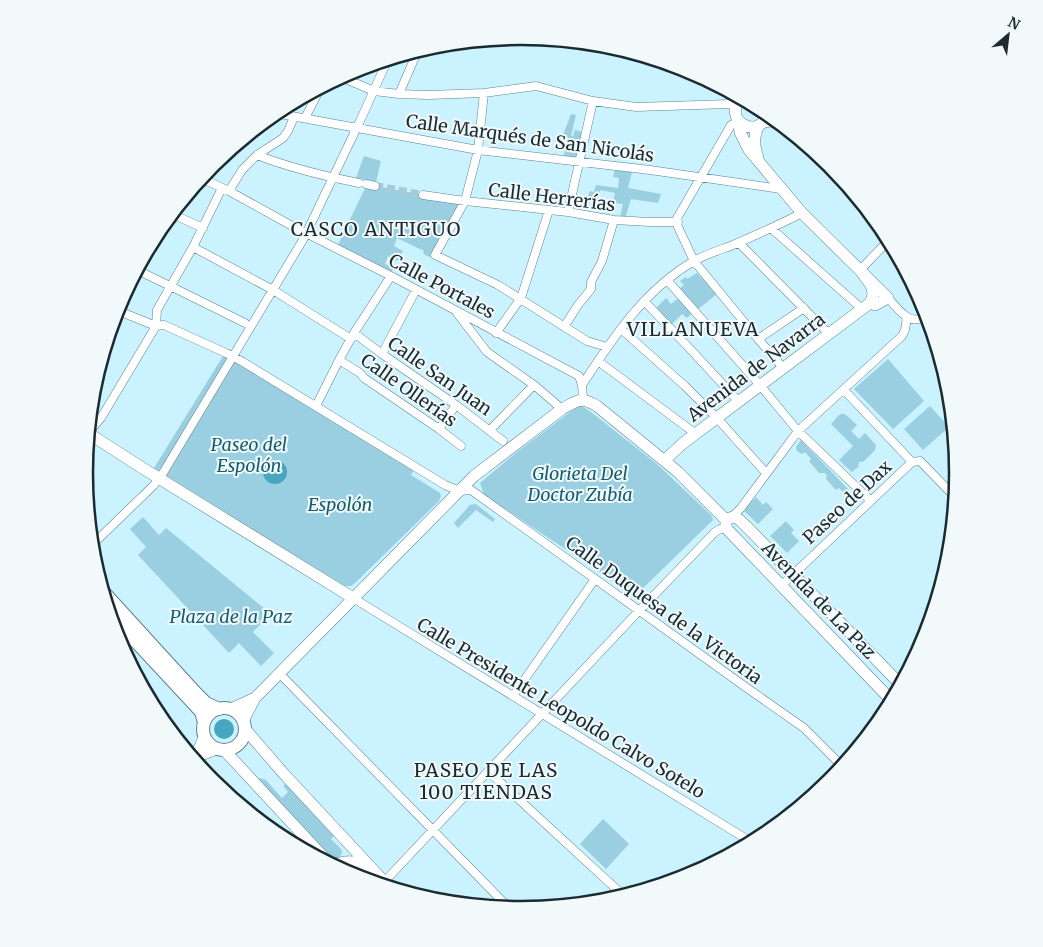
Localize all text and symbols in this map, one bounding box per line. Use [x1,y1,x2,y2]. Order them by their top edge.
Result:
north arrow [983,10,1033,60]
text: N [1005,13,1023,34]
street label: Calle Marqués de San Nicolás [404,109,656,167]
street label: Calle Herrerías [487,178,617,216]
district label: CASCO ANTIGUO [291,217,461,241]
street label: Calle Portales [385,248,499,324]
street label: Avenida de Navarra [682,307,830,427]
district label: VILLANUEVA [626,317,759,341]
street label: Calle San Juan [383,332,497,420]
street label: Calle Ollerías [356,348,462,432]
park label: Paseo del Espolón [211,433,287,477]
street label: Paseo de Dax [798,455,896,549]
park label: Glorieta Del Doctor Zubía [526,462,633,506]
park label: Espolón [308,493,372,516]
street label: Calle Duquesa de la Victoria [561,531,767,689]
street label: Avenida de La Paz [756,536,881,664]
park label: Plaza de la Paz [170,605,293,628]
street label: Calle Presidente Leopoldo Calvo Sotelo [413,613,709,803]
district label: PASEO DE LAS 100 TIENDAS [414,758,558,804]

